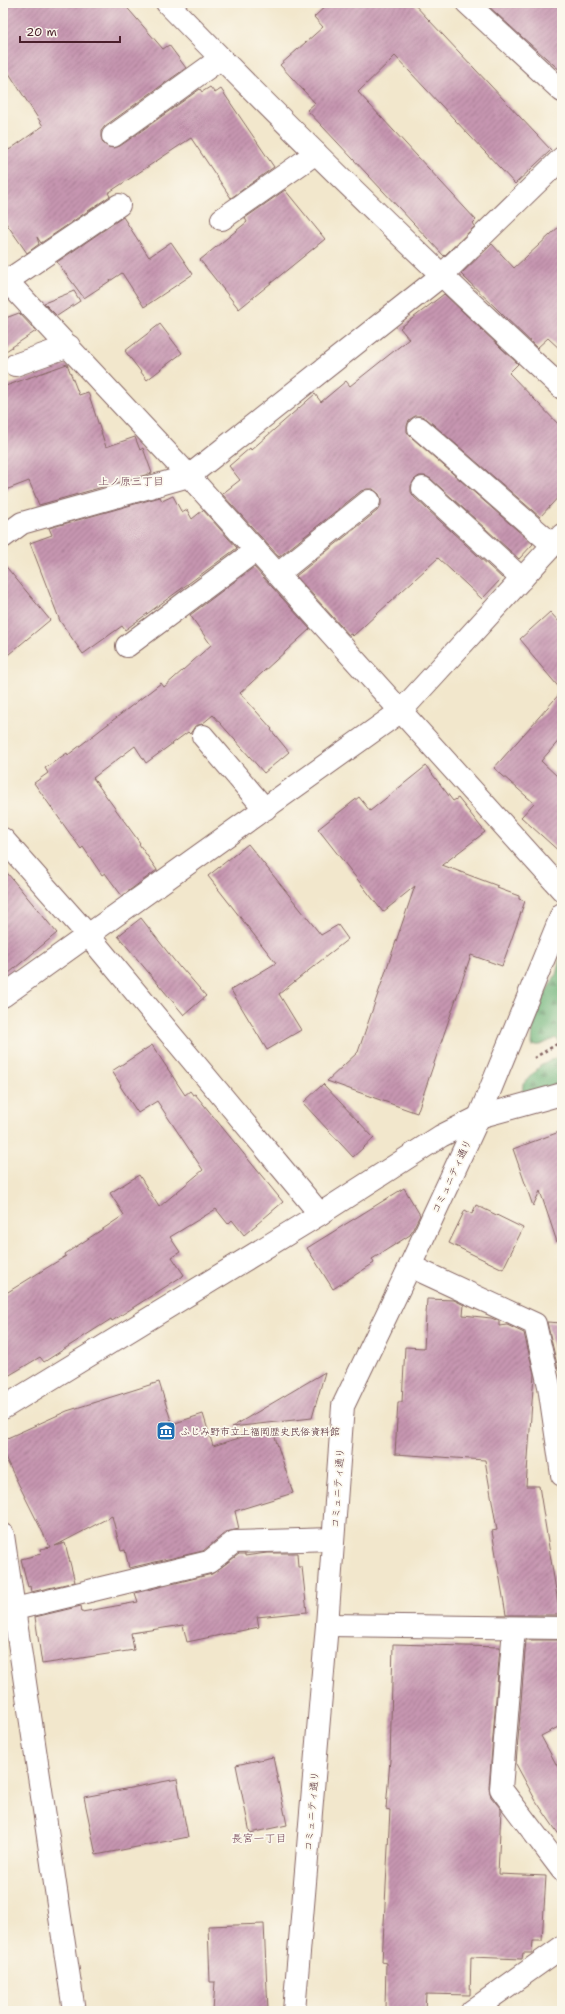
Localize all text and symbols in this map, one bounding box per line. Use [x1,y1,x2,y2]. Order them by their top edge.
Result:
scale bar [20,18,120,44]
text: 20 m [26,24,57,40]
district label: 上ノ原三丁目 [98,474,164,489]
street label: コミュニティ通り [429,1137,474,1215]
museum icon: ふじみ野市立上福岡歴史民俗資料館 [155,1420,177,1442]
place label: ふじみ野市立上福岡歴史民俗資料館 [180,1425,340,1438]
street label: コミュニティ通り [328,1448,347,1528]
street label: コミュニティ通り [302,1771,321,1851]
district label: 長宮一丁目 [232,1831,287,1846]

